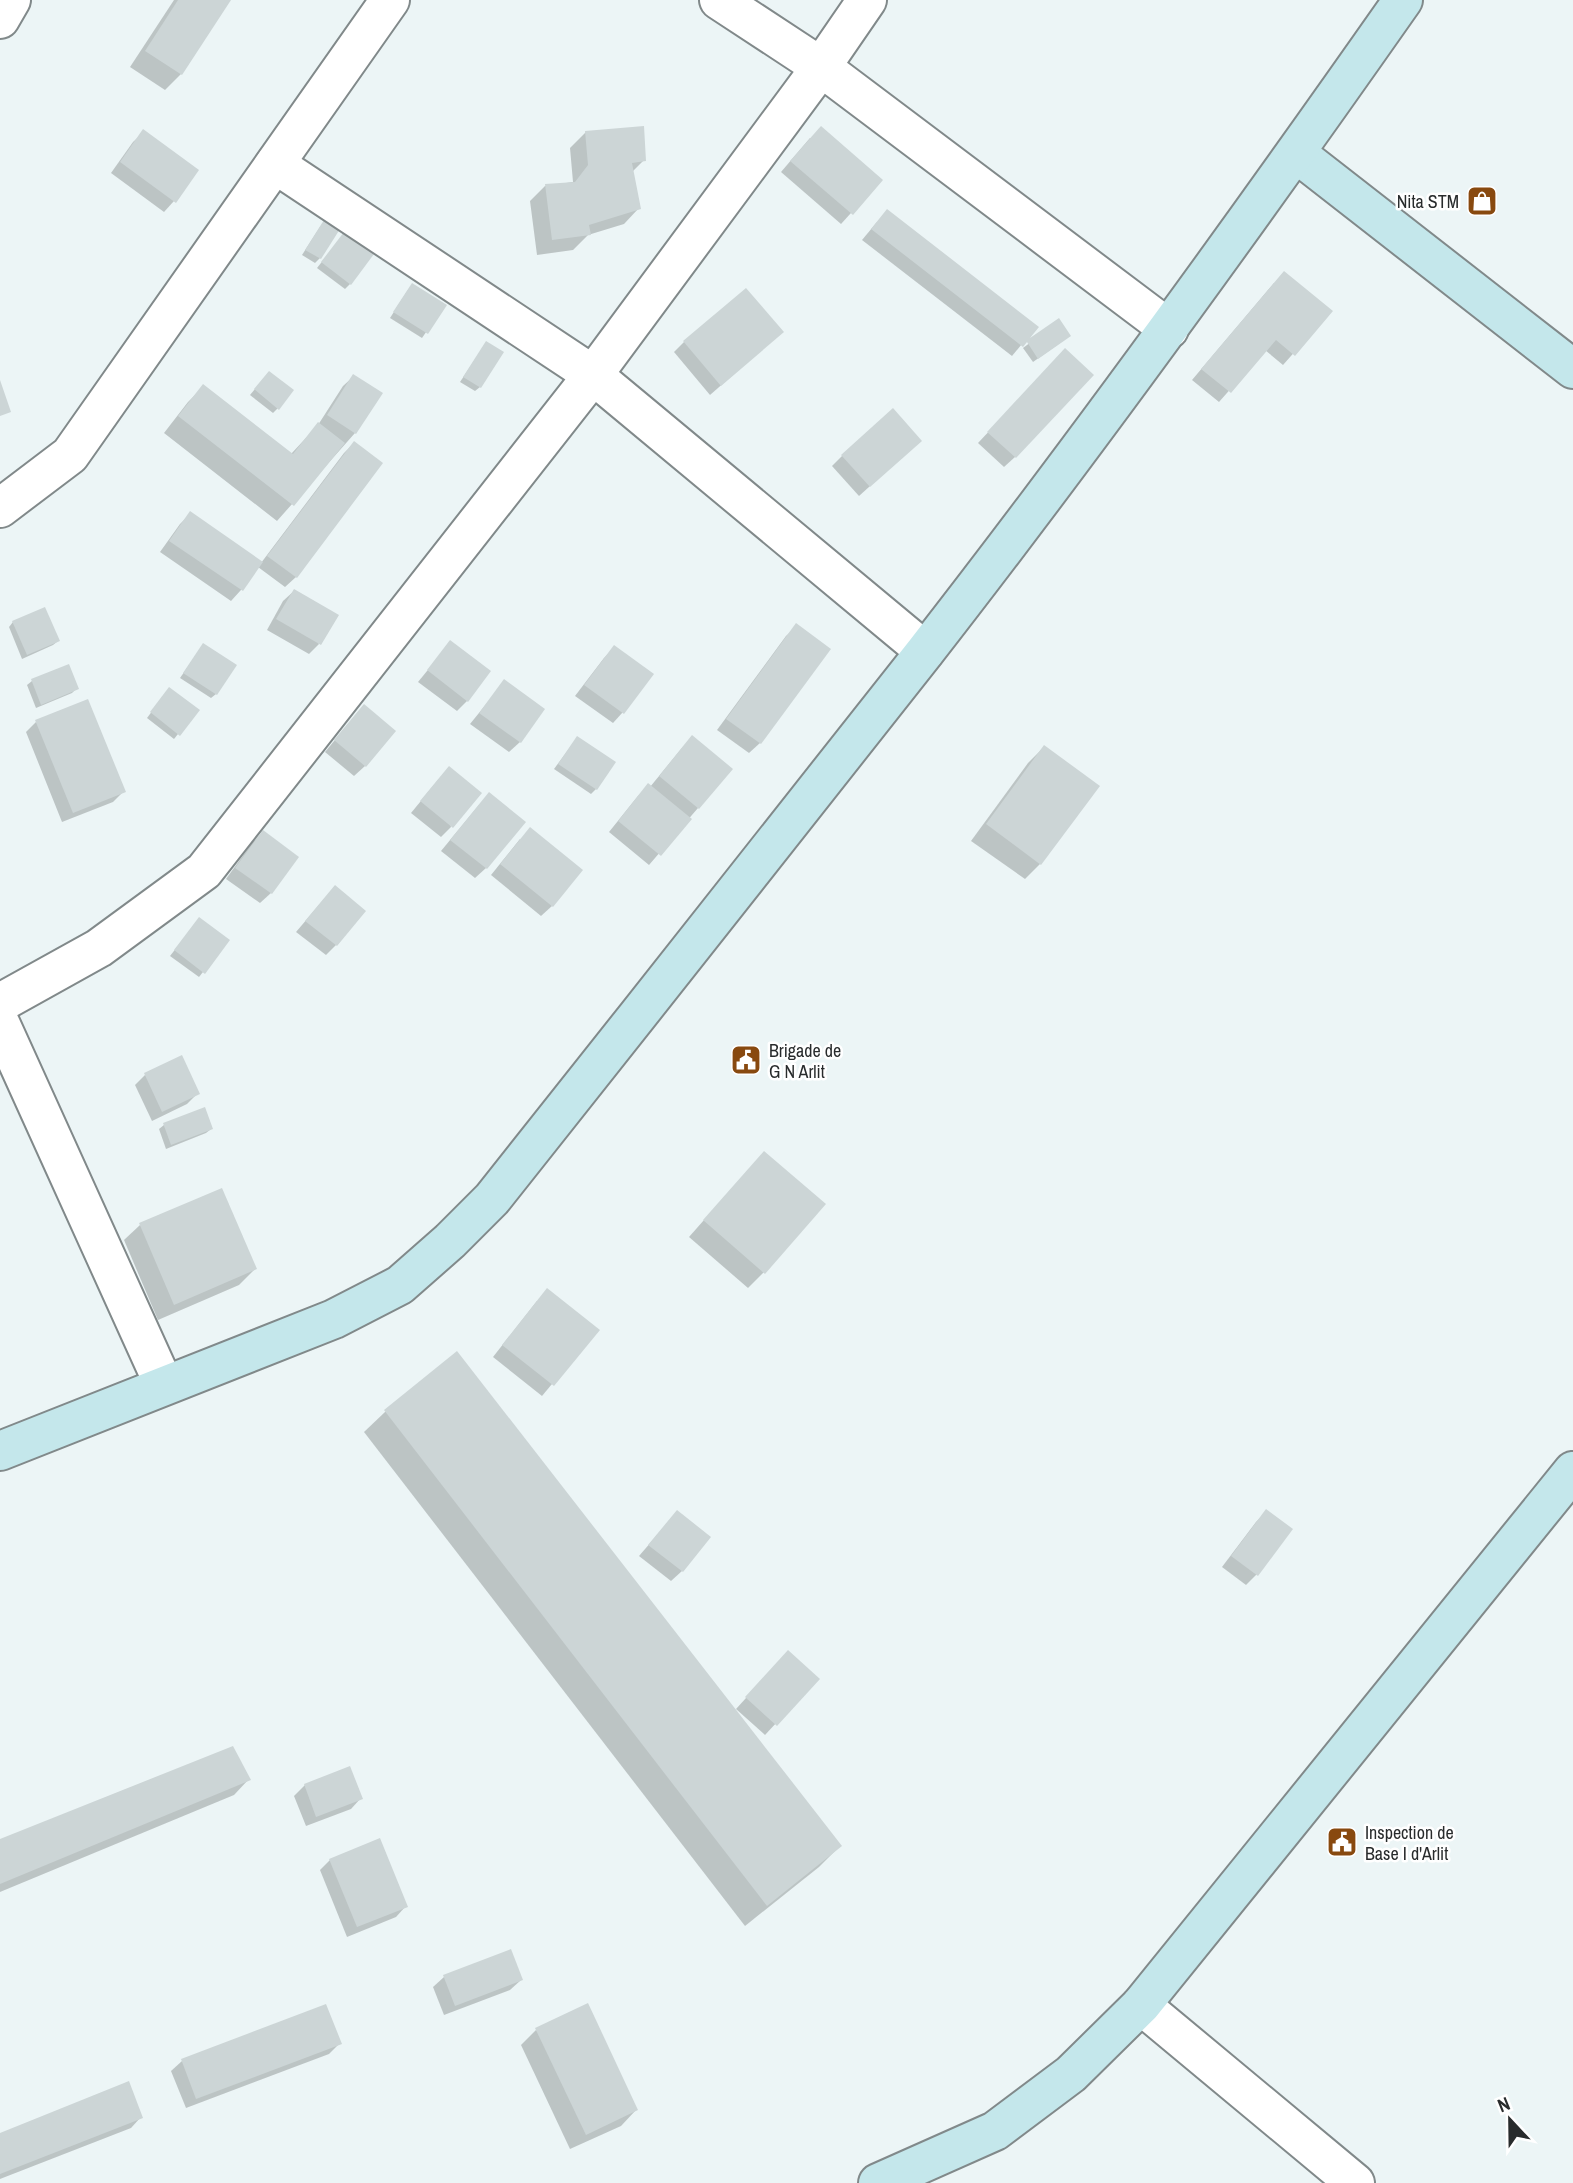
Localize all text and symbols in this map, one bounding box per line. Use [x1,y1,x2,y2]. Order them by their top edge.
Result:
shop icon: Nita STM [1465,184,1499,218]
place label: Nita STM [1397,189,1459,214]
place label: Brigade de G N Arlit [769,1038,841,1084]
public building icon: Brigade de G N Arlit [729,1043,763,1077]
place label: Inspection de Base I d'Arlit [1365,1820,1454,1866]
public building icon: Inspection de Base I d'Arlit [1325,1825,1359,1859]
north arrow [1475,2085,1545,2155]
text: N [1494,2090,1514,2118]

